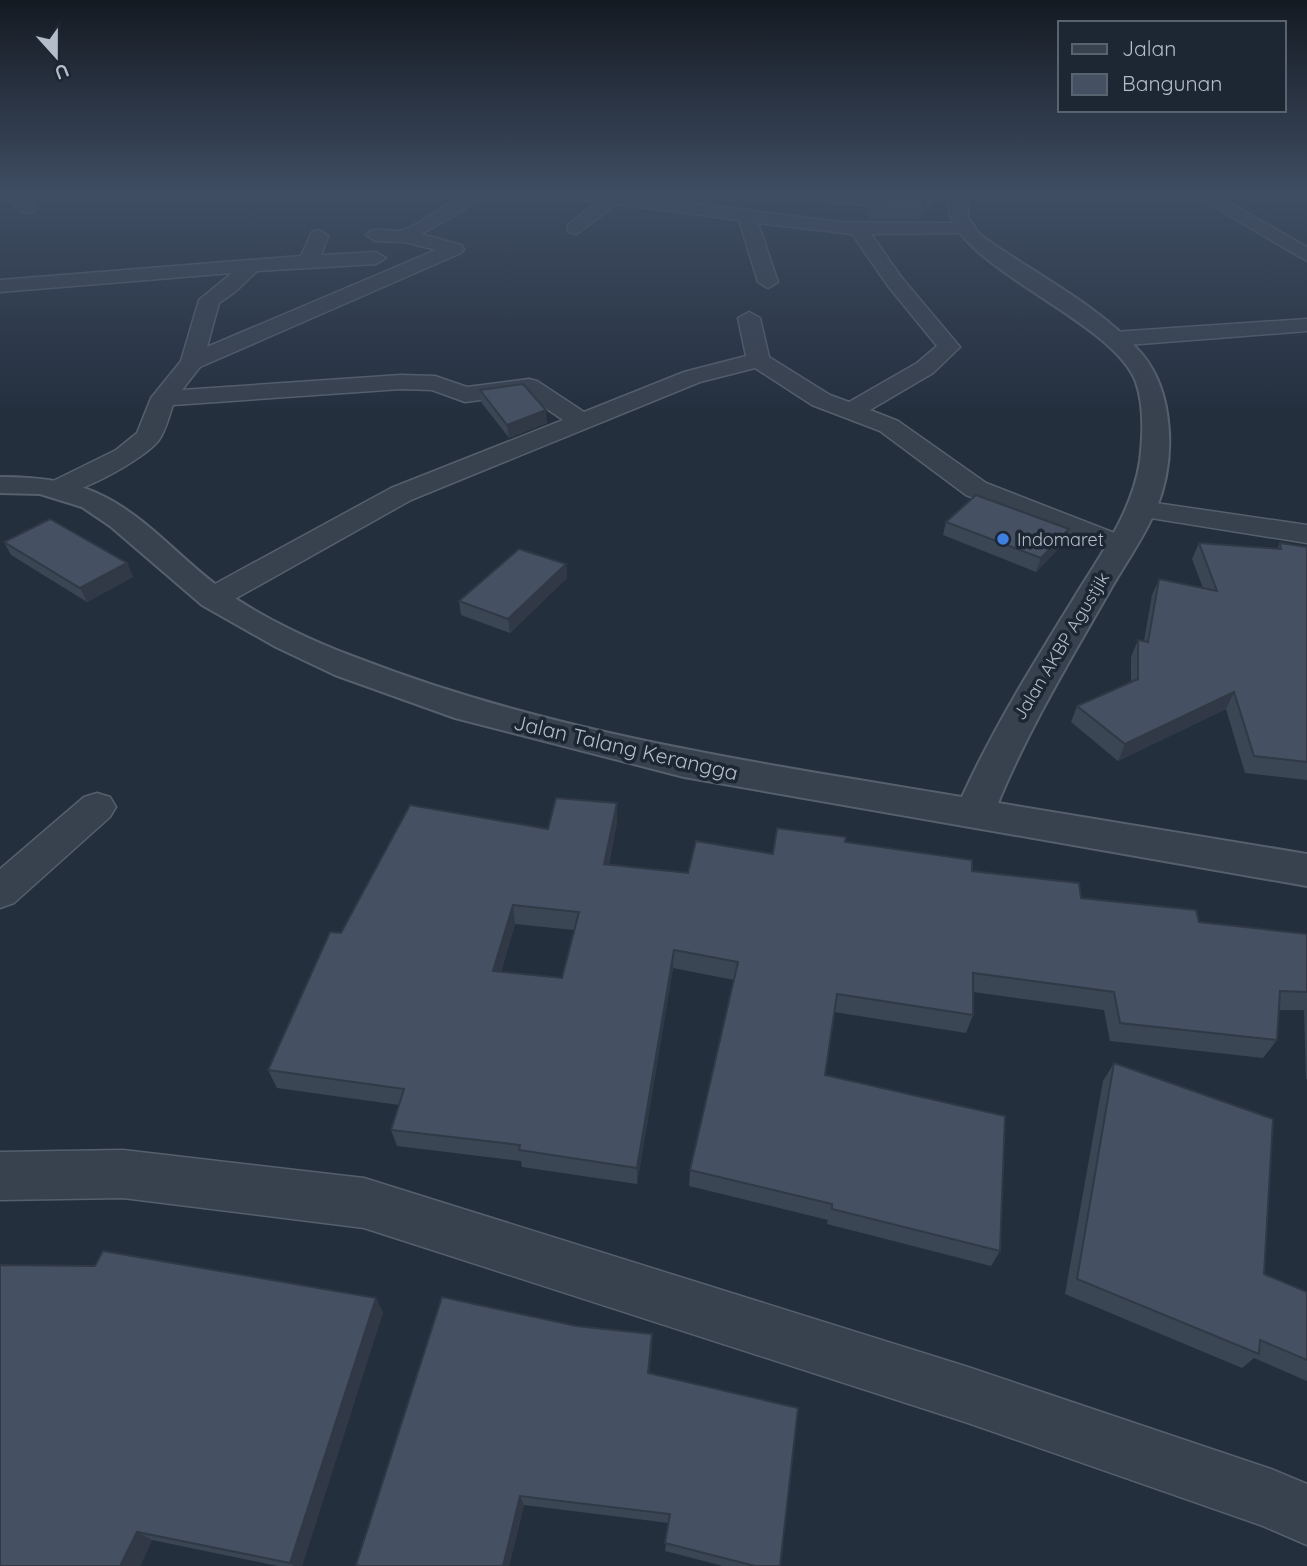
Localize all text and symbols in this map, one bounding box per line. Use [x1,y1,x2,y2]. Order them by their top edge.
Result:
north arrow [21,21,91,91]
legend [1058,21,1286,112]
text: Jalan [1122,35,1176,61]
text: U [52,58,73,85]
text: Bangunan [1122,70,1222,96]
place label: Indomaret [1017,528,1104,551]
marker: Indomaret [995,531,1011,547]
street label: Jalan AKBP Agustjik [1008,568,1114,724]
street label: Jalan Talang Kerangga [511,709,741,785]

